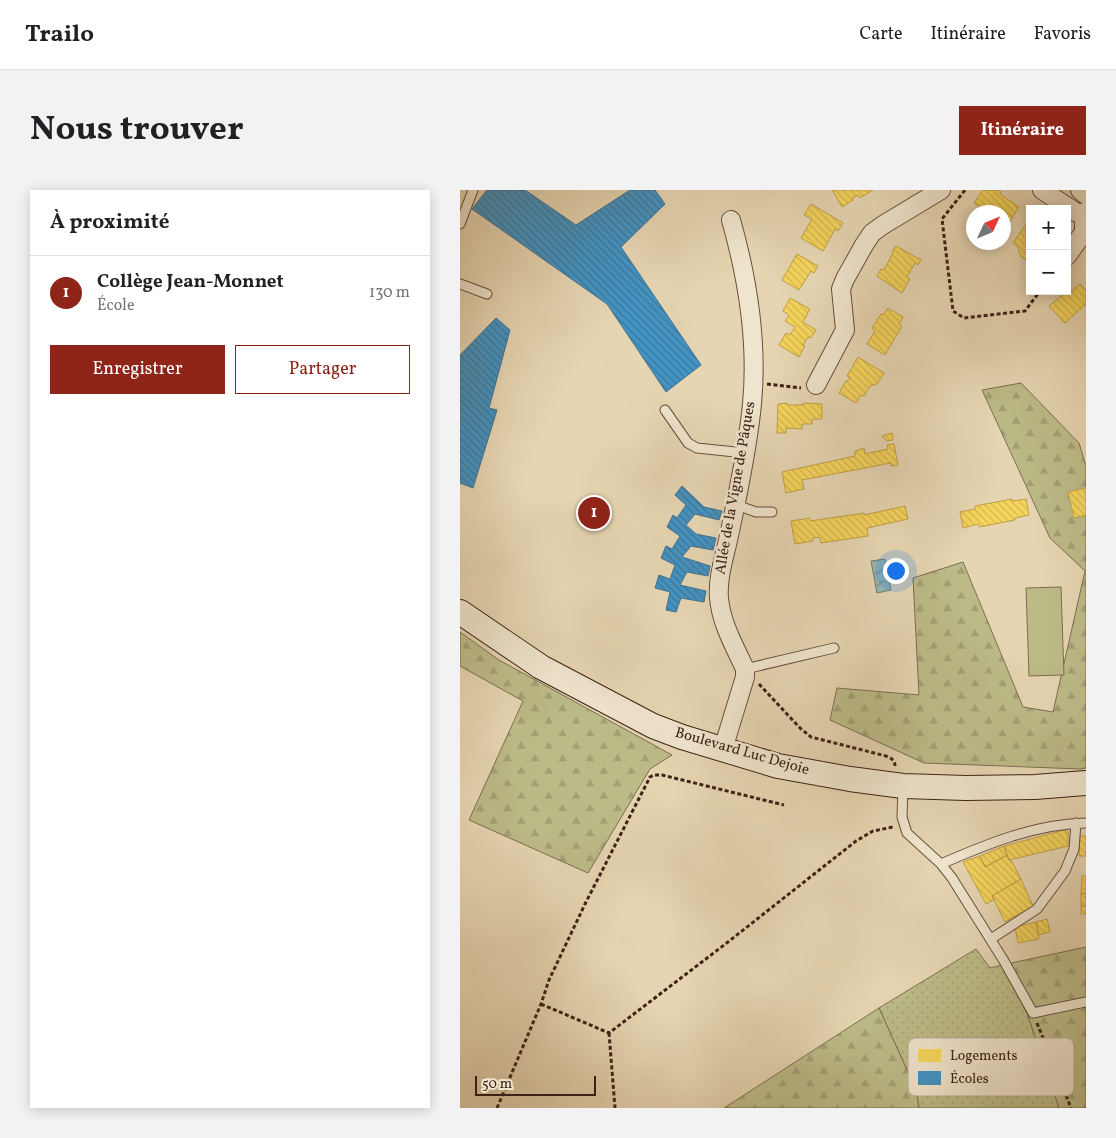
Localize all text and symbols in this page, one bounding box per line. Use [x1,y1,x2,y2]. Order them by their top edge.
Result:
text: Trailo [25,18,94,52]
text: Carte [859,22,902,47]
text: Itinéraire [930,22,1006,47]
text: Favoris [1034,22,1091,47]
text: Nous trouver [30,106,244,154]
button: Itinéraire [959,106,1086,155]
north arrow [966,205,1011,250]
map controls [1026,205,1071,295]
button: + [1026,205,1071,250]
text: À proximité [50,208,169,237]
button: − [1026,250,1071,295]
text: Collège Jean-Monnet [97,269,284,295]
text: 1 [63,282,69,304]
text: 130 m [369,282,410,304]
text: École [97,295,135,317]
button: Enregistrer [50,345,225,394]
button: Partager [235,345,410,394]
street label: Allée de la Vigne de Pâques [710,400,762,576]
pin: 1 [578,494,610,532]
your location [883,558,909,584]
street label: Boulevard Luc Dejoie [672,723,812,781]
legend [908,1038,1074,1096]
text: Logements [950,1047,1017,1066]
text: Écoles [950,1070,989,1089]
scale bar [475,1073,596,1096]
text: 50 m [482,1075,512,1094]

